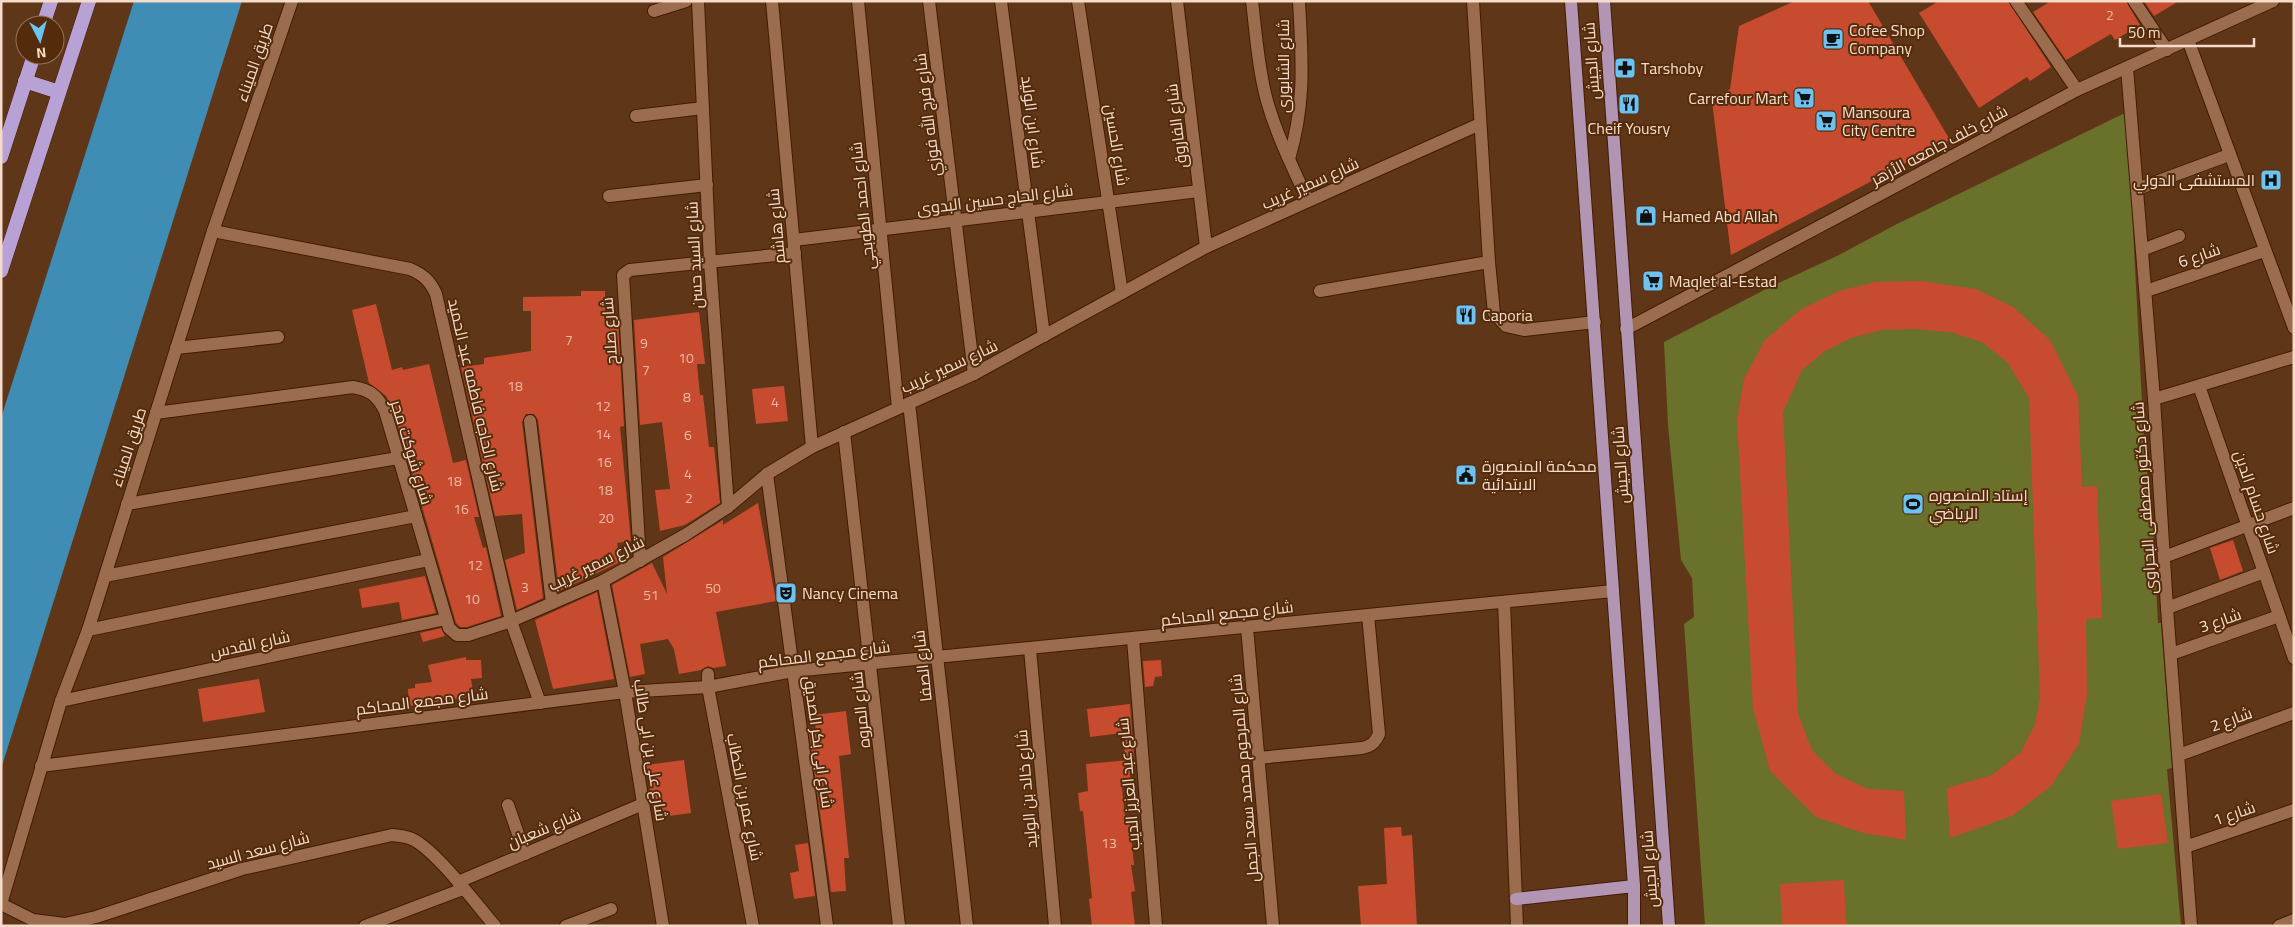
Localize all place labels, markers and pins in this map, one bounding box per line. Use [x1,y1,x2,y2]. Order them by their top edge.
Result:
place label: Cofee Shop Company [1849,15,1925,63]
cafe icon: Cofee Shop Company [1821,27,1845,51]
place label: Tarshoby [1641,53,1704,83]
pharmacy icon: Tarshoby [1613,56,1637,80]
place label: Carrefour Mart [1688,83,1788,113]
supermarket icon: Carrefour Mart [1792,86,1816,110]
restaurant icon: Cheif Yousry [1617,92,1641,116]
place label: Mansoura City Centre [1842,97,1915,145]
supermarket icon: Mansoura City Centre [1814,109,1838,133]
place label: Cheif Yousry [1588,113,1671,143]
place label: المستشفى الدولي [2133,165,2255,195]
hospital icon: المستشفى الدولي [2259,168,2283,192]
place label: Hamed Abd Allah [1662,201,1778,231]
shop icon: Hamed Abd Allah [1634,204,1658,228]
place label: Maqlet al-Estad [1669,266,1777,296]
supermarket icon: Maqlet al-Estad [1641,269,1665,293]
place label: Caporia [1482,300,1533,330]
restaurant icon: Caporia [1454,303,1478,327]
place label: محكمة المنصورة الابتدائية [1482,451,1597,499]
public building icon: محكمة المنصورة الابتدائية [1454,463,1478,487]
place label: إستاد المنصوره الرياضي [1929,480,2028,528]
sports icon: إستاد المنصوره الرياضي [1901,492,1925,516]
place label: Nancy Cinema [802,578,898,608]
theatre icon: Nancy Cinema [774,581,798,605]

